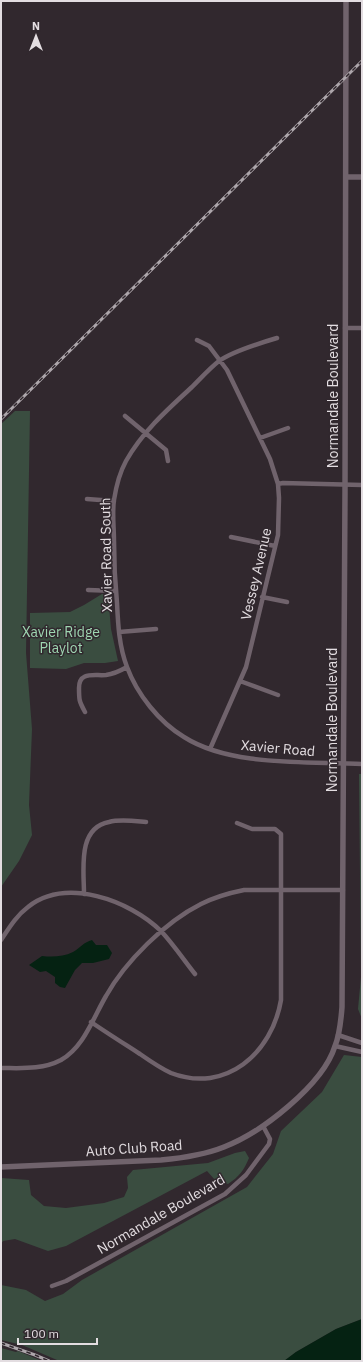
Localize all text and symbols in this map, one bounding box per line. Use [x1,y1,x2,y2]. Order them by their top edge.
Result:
north arrow [16,16,56,56]
text: N [32,19,40,33]
street label: Normandale Boulevard [324,324,342,468]
street label: Xavier Road South [96,498,116,612]
street label: Vessey Avenue [237,526,275,622]
park label: Xavier Ridge Playlot [22,623,100,657]
street label: Normandale Boulevard [323,648,341,792]
street label: Xavier Road [240,736,316,760]
street label: Auto Club Road [85,1136,183,1160]
street label: Normandale Boulevard [94,1170,228,1258]
scale bar [18,1320,97,1346]
text: 100 m [24,1326,59,1341]

